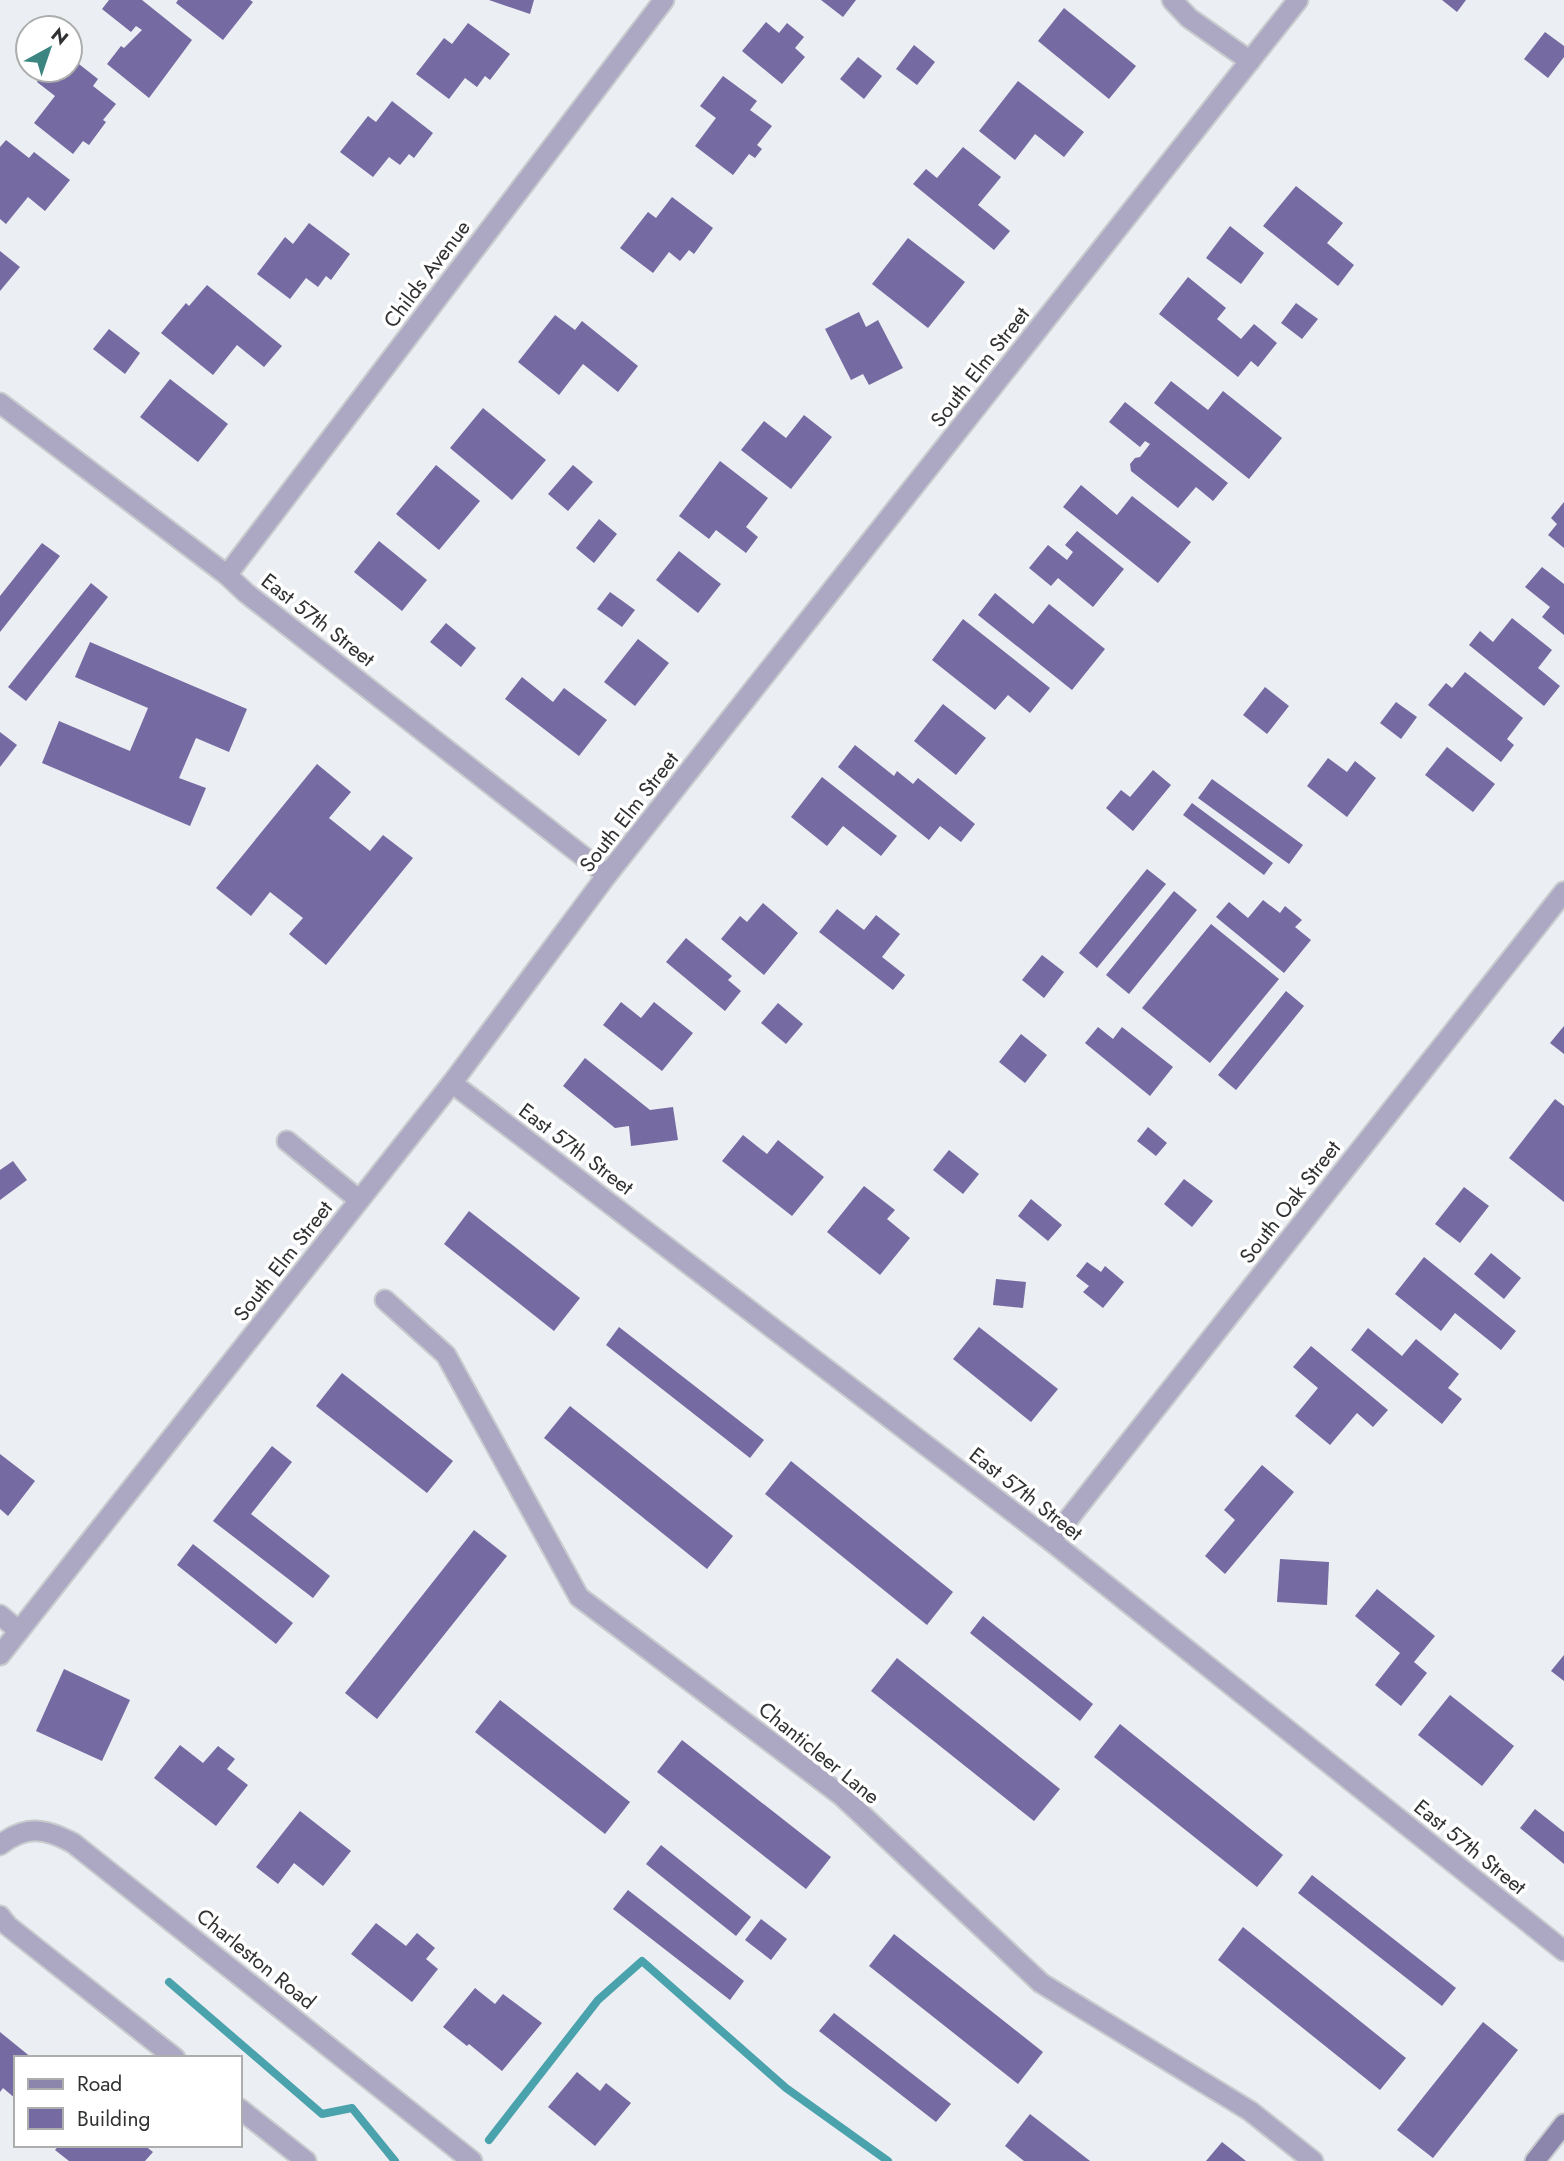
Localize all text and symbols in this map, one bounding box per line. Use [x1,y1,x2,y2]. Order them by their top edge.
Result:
north arrow [14,14,84,84]
text: N [45,21,74,52]
street label: Childs Avenue [377,214,478,334]
street label: South Elm Street [923,300,1037,434]
street label: East 57th Street [255,566,381,674]
street label: South Elm Street [572,745,686,879]
street label: East 57th Street [512,1096,640,1202]
street label: South Oak Street [1232,1134,1348,1270]
street label: South Elm Street [226,1194,340,1328]
street label: East 57th Street [963,1440,1089,1548]
street label: Chanticleer Lane [752,1695,886,1811]
street label: East 57th Street [1407,1792,1533,1902]
street label: Charleston Road [190,1901,322,2017]
legend [14,2056,242,2147]
text: Road [77,2069,122,2099]
text: Building [77,2104,150,2134]

